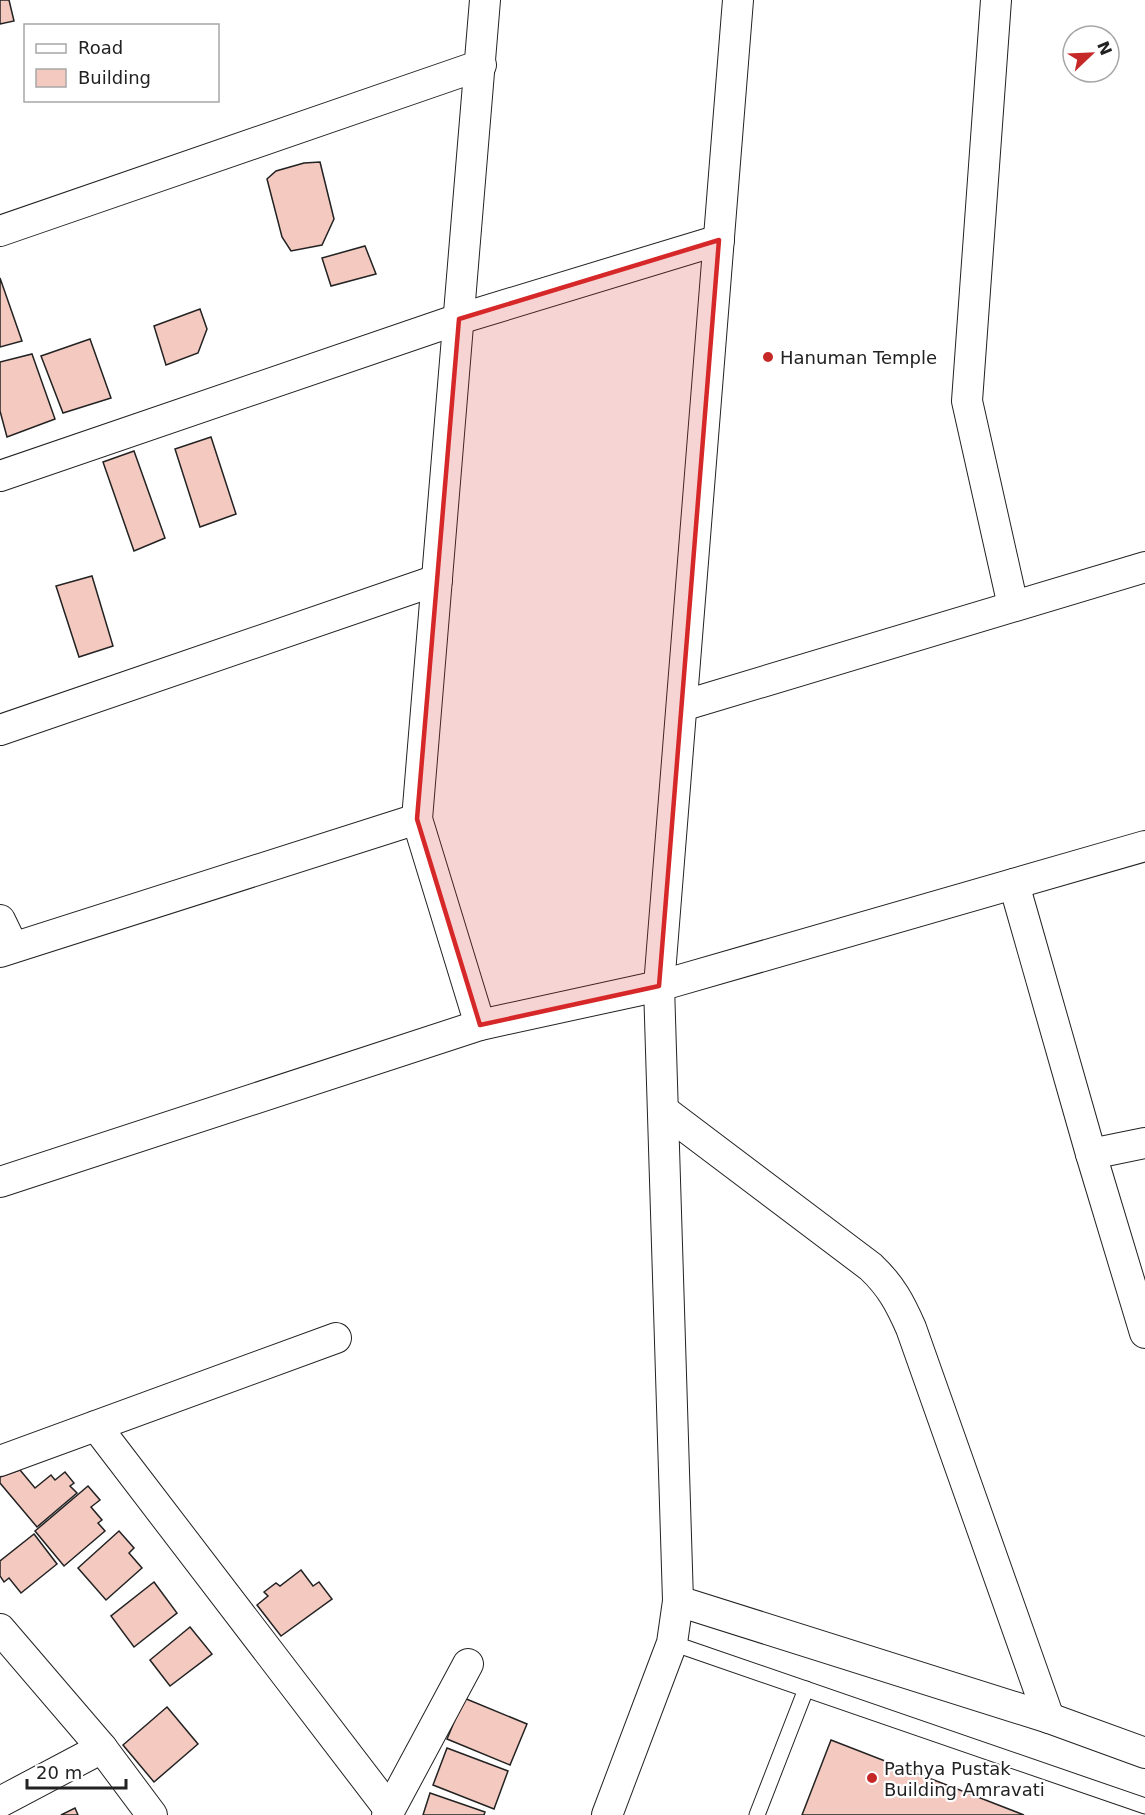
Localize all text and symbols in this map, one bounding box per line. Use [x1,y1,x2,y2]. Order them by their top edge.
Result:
legend [24,24,219,102]
north arrow [1061,24,1121,84]
text: Road [78,37,123,58]
text: N [1093,38,1116,58]
text: Building [78,67,151,88]
place label: Hanuman Temple [780,347,937,368]
marker: Hanuman Temple [761,350,775,364]
scale bar [27,1752,126,1790]
place label: Pathya Pustak Building Amravati [884,1758,1045,1800]
text: 20 m [36,1762,82,1783]
marker: Pathya Pustak Building Amravati [865,1771,879,1785]

